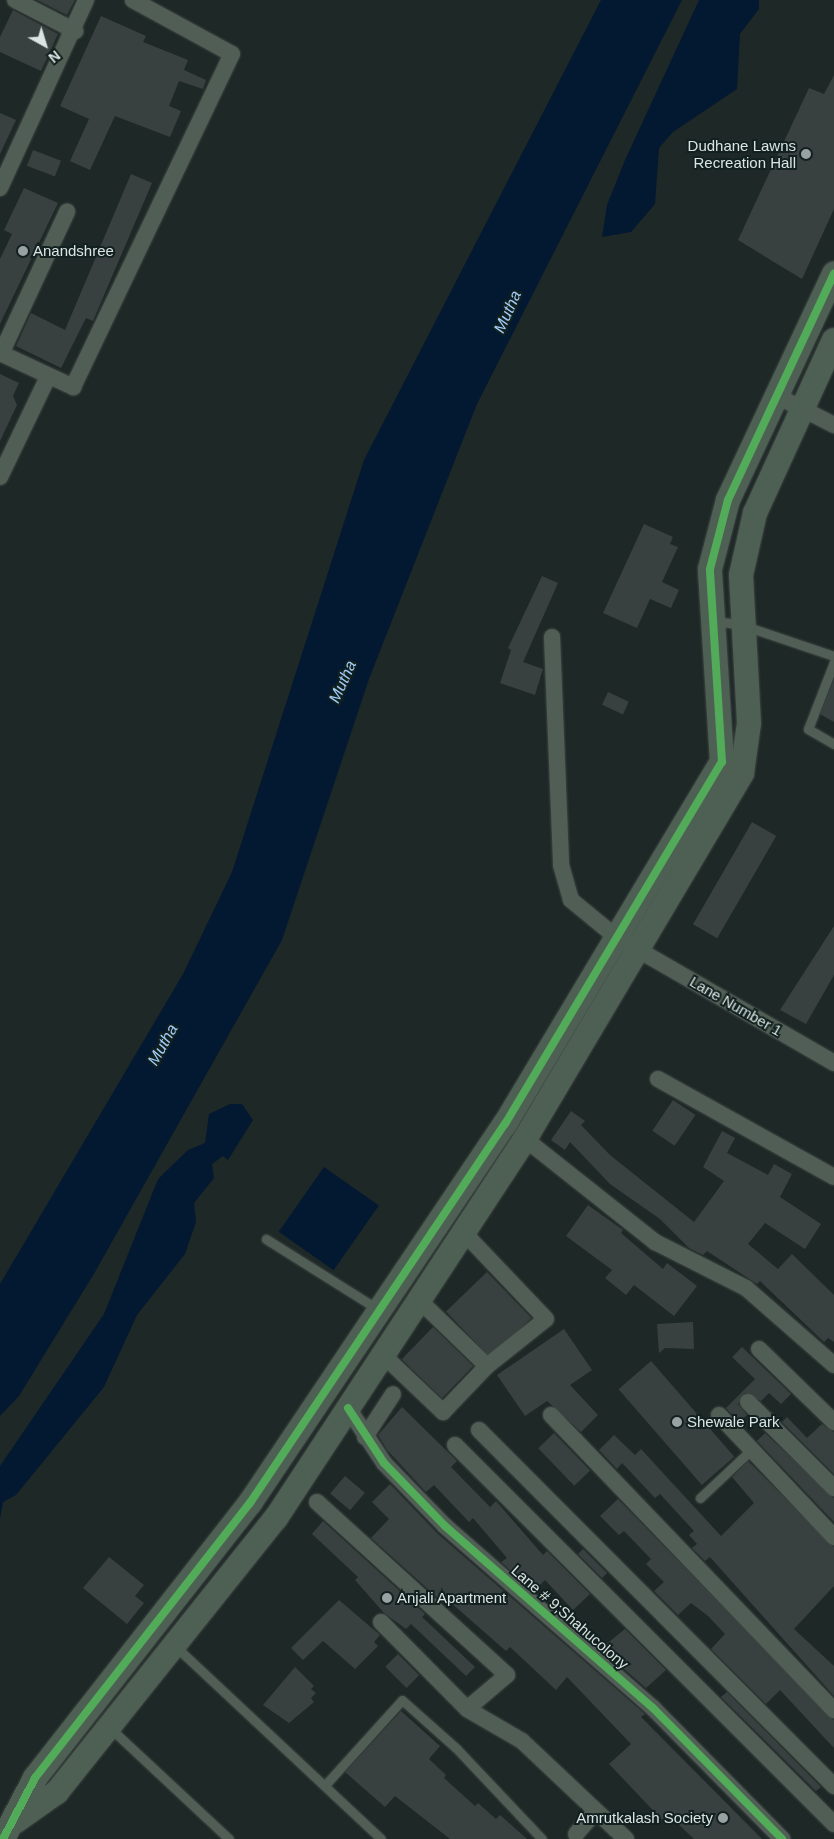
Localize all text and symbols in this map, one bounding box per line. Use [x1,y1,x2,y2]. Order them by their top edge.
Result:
north arrow [20,20,70,70]
text: N [45,47,63,66]
place label: Dudhane Lawns Recreation Hall [688,136,796,171]
marker: Dudhane Lawns Recreation Hall [800,148,812,160]
place label: Anandshree [33,242,114,260]
marker: Anandshree [17,245,29,257]
water label: Mutha [490,288,526,336]
water label: Mutha [325,658,361,706]
street label: Lane Number 1 [687,972,785,1040]
water label: Mutha [144,1021,182,1069]
place label: Shewale Park [687,1413,780,1431]
marker: Shewale Park [671,1416,683,1428]
street label: Lane # 9;Shahucolony [508,1561,632,1673]
place label: Anjali Apartment [397,1589,507,1607]
marker: Anjali Apartment [381,1592,393,1604]
place label: Amrutkalash Society [576,1809,713,1827]
marker: Amrutkalash Society [717,1812,729,1824]

